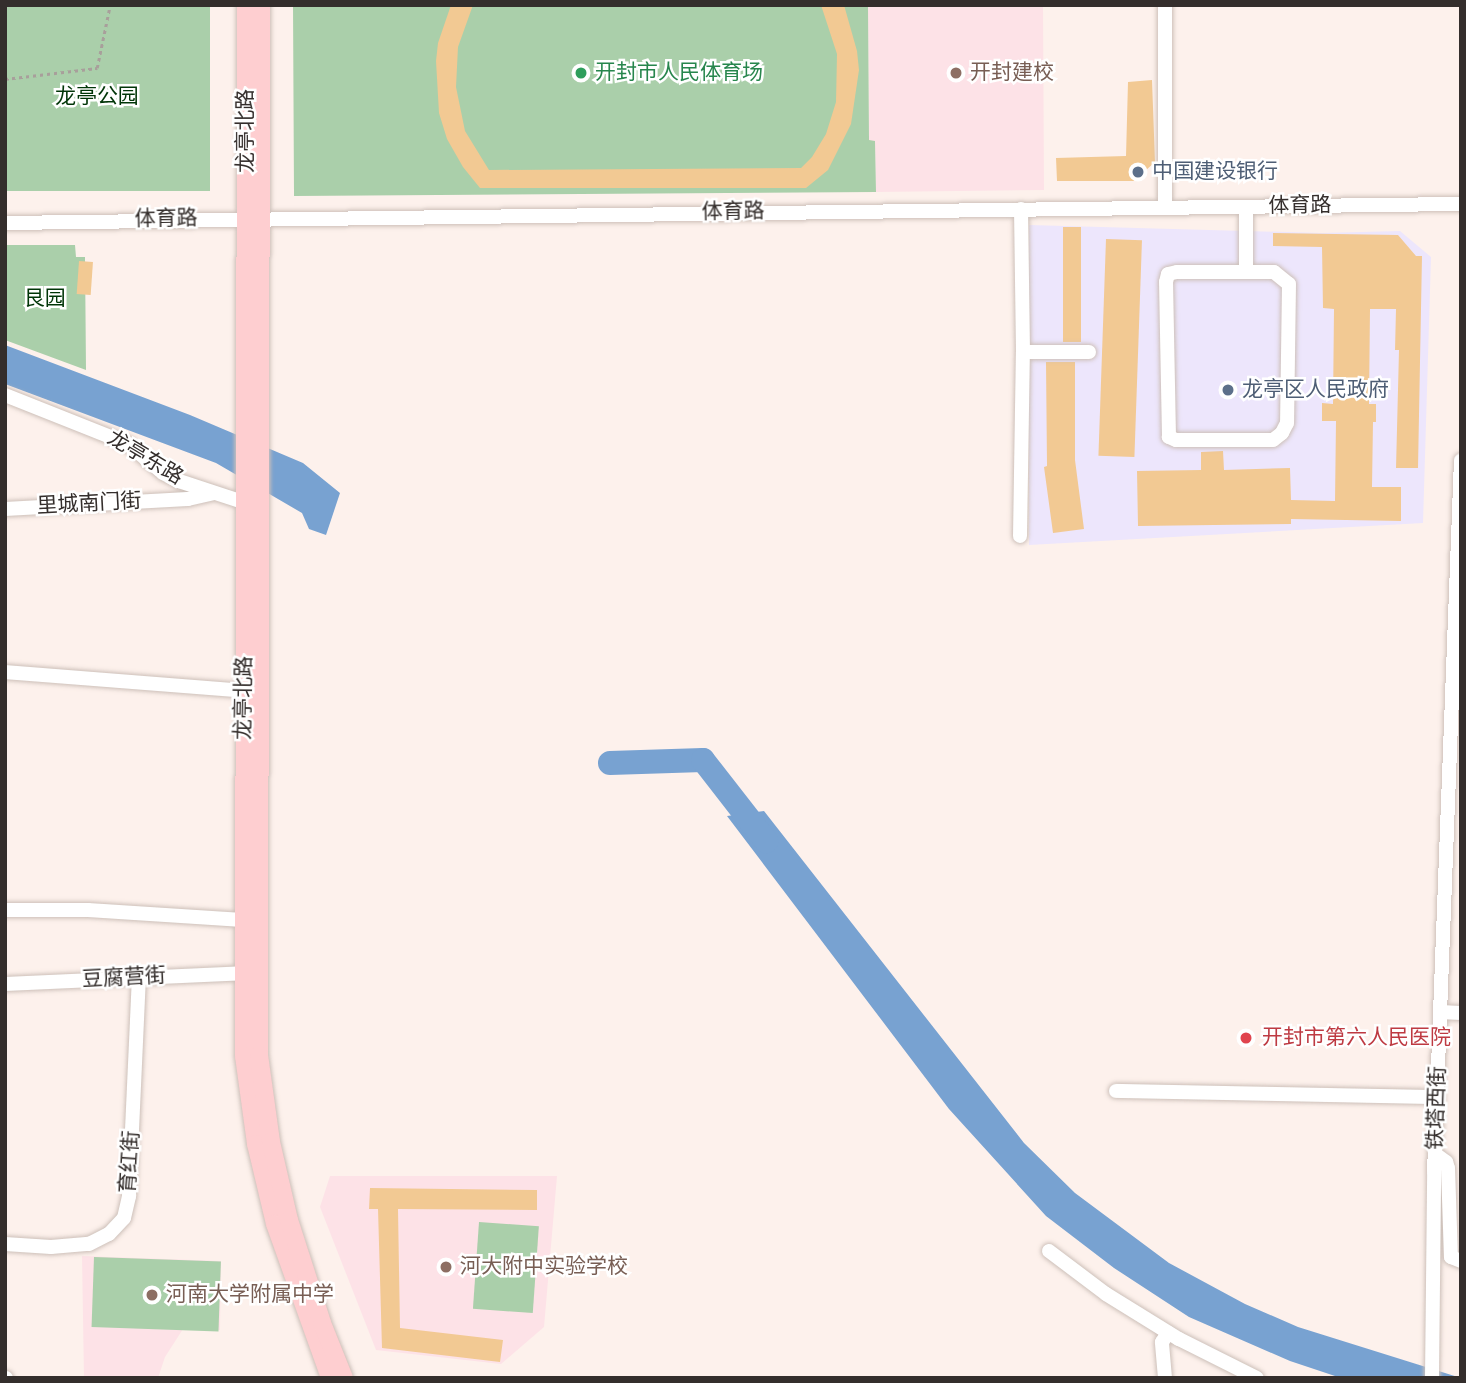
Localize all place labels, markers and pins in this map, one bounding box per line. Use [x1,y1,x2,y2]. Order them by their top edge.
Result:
place label: 开封市人民体育场 [595,60,763,86]
place label: 开封建校 [970,60,1054,86]
marker: 开封市人民体育场 [573,65,589,81]
marker: 开封建校 [948,65,964,81]
place label: 中国建设银行 [1152,159,1278,185]
marker: 中国建设银行 [1130,164,1146,180]
place label: 龙亭区人民政府 [1242,377,1389,403]
marker: 龙亭区人民政府 [1220,382,1236,398]
place label: 开封市第六人民医院 [1262,1025,1451,1051]
marker: 开封市第六人民医院 [1236,1028,1256,1048]
place label: 河大附中实验学校 [460,1254,628,1280]
marker: 河大附中实验学校 [438,1259,454,1275]
place label: 河南大学附属中学 [166,1282,334,1308]
marker: 河南大学附属中学 [144,1287,160,1303]

